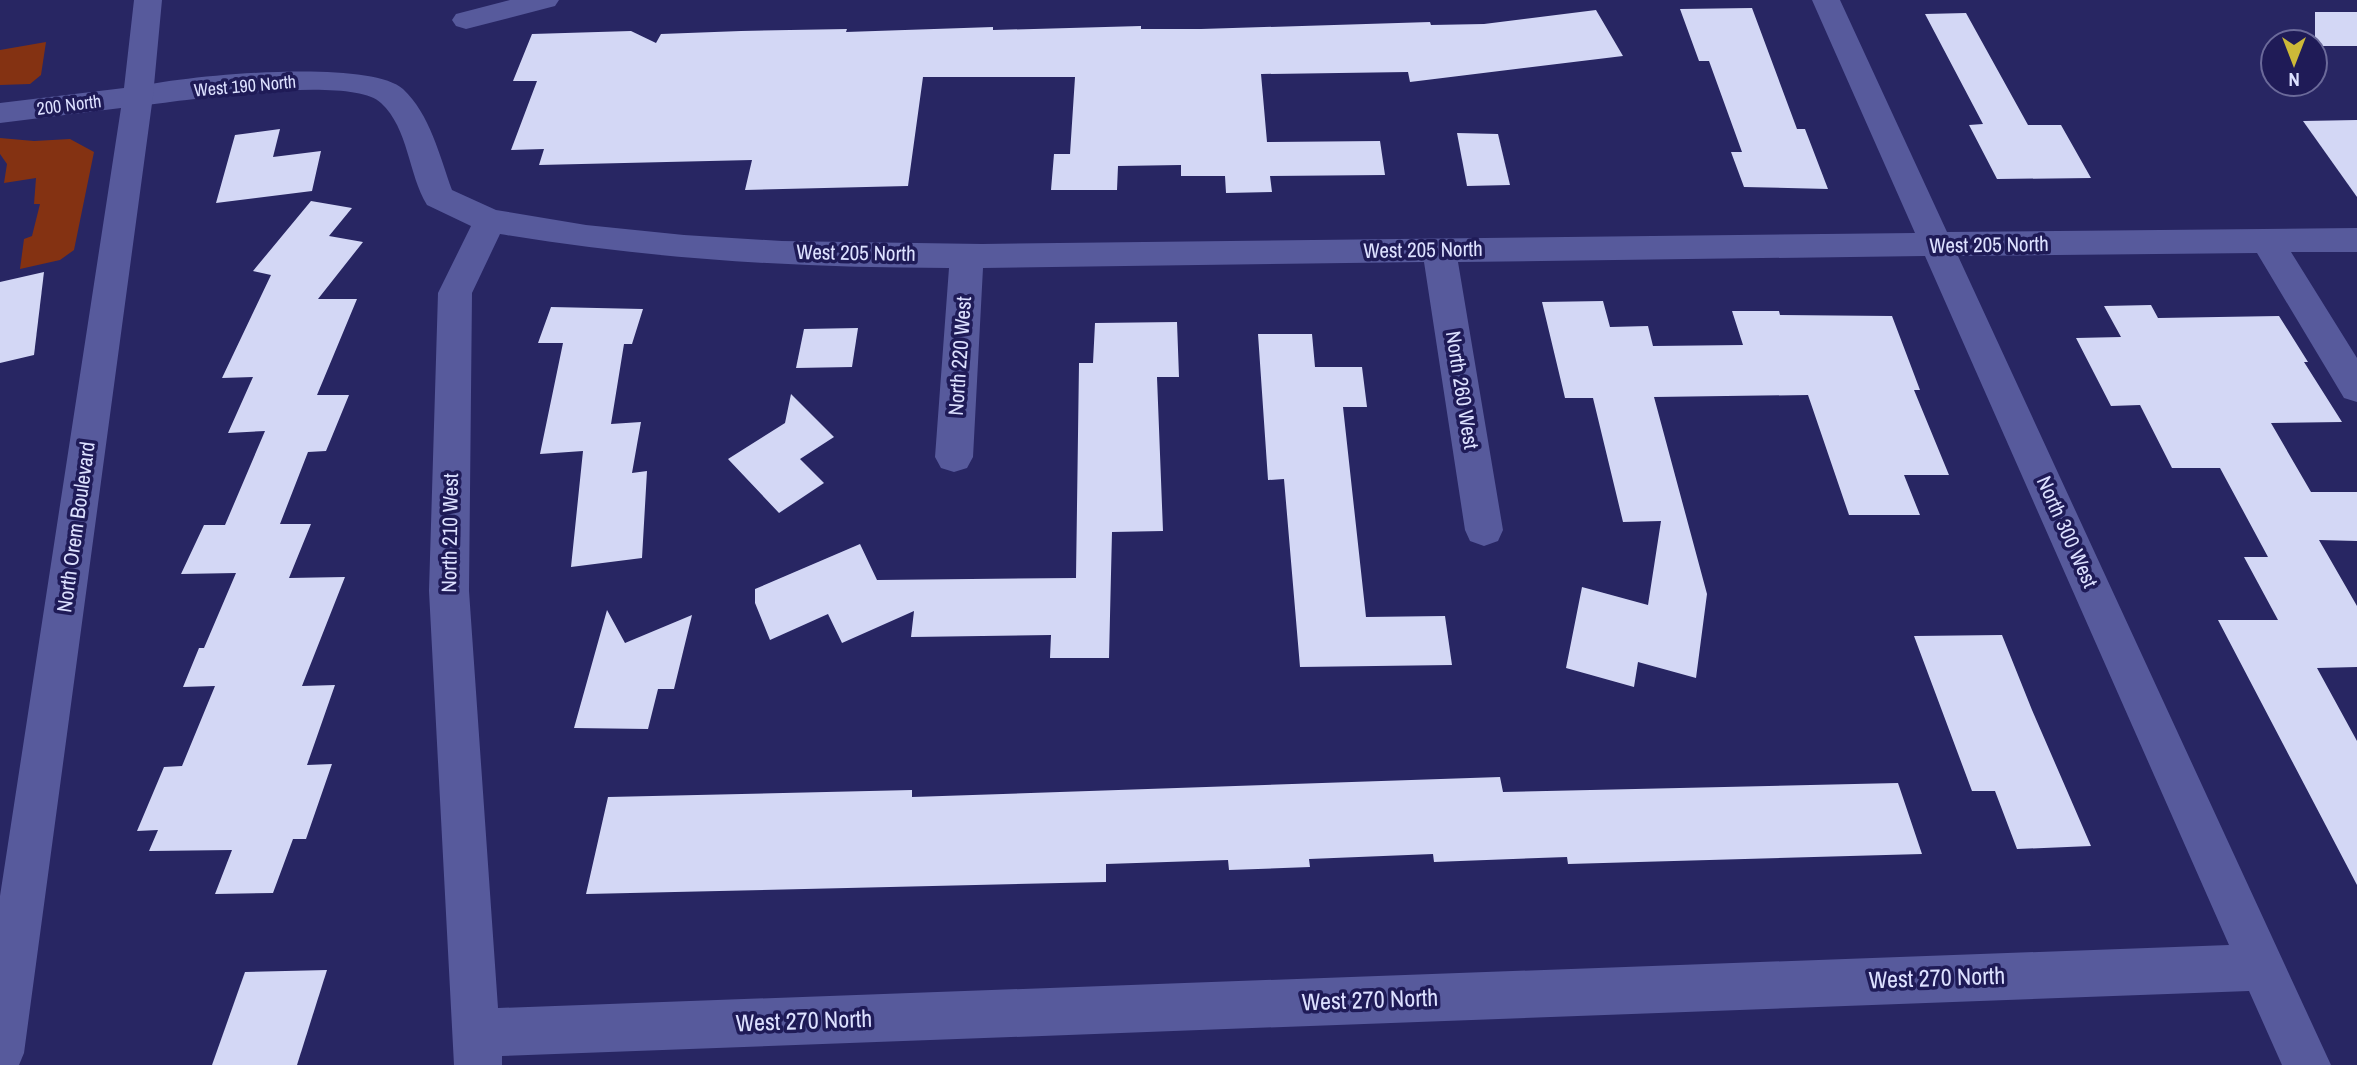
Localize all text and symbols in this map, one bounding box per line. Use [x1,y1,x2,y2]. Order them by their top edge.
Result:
north arrow [2259,28,2329,98]
text: N [2288,67,2300,93]
street label: West 190 North [193,69,297,102]
street label: 200 North [35,88,103,121]
street label: West 205 North [1929,229,2049,260]
street label: West 205 North [1363,234,1483,265]
street label: West 205 North [796,237,916,268]
street label: North 220 West [941,295,978,417]
street label: North 260 West [1439,329,1486,451]
street label: North Orem Boulevard [49,440,102,614]
street label: North 300 West [2030,471,2105,592]
street label: North 210 West [434,473,465,593]
street label: West 270 North [1868,959,2006,995]
street label: West 270 North [1301,981,1439,1017]
street label: West 270 North [735,1002,873,1038]

